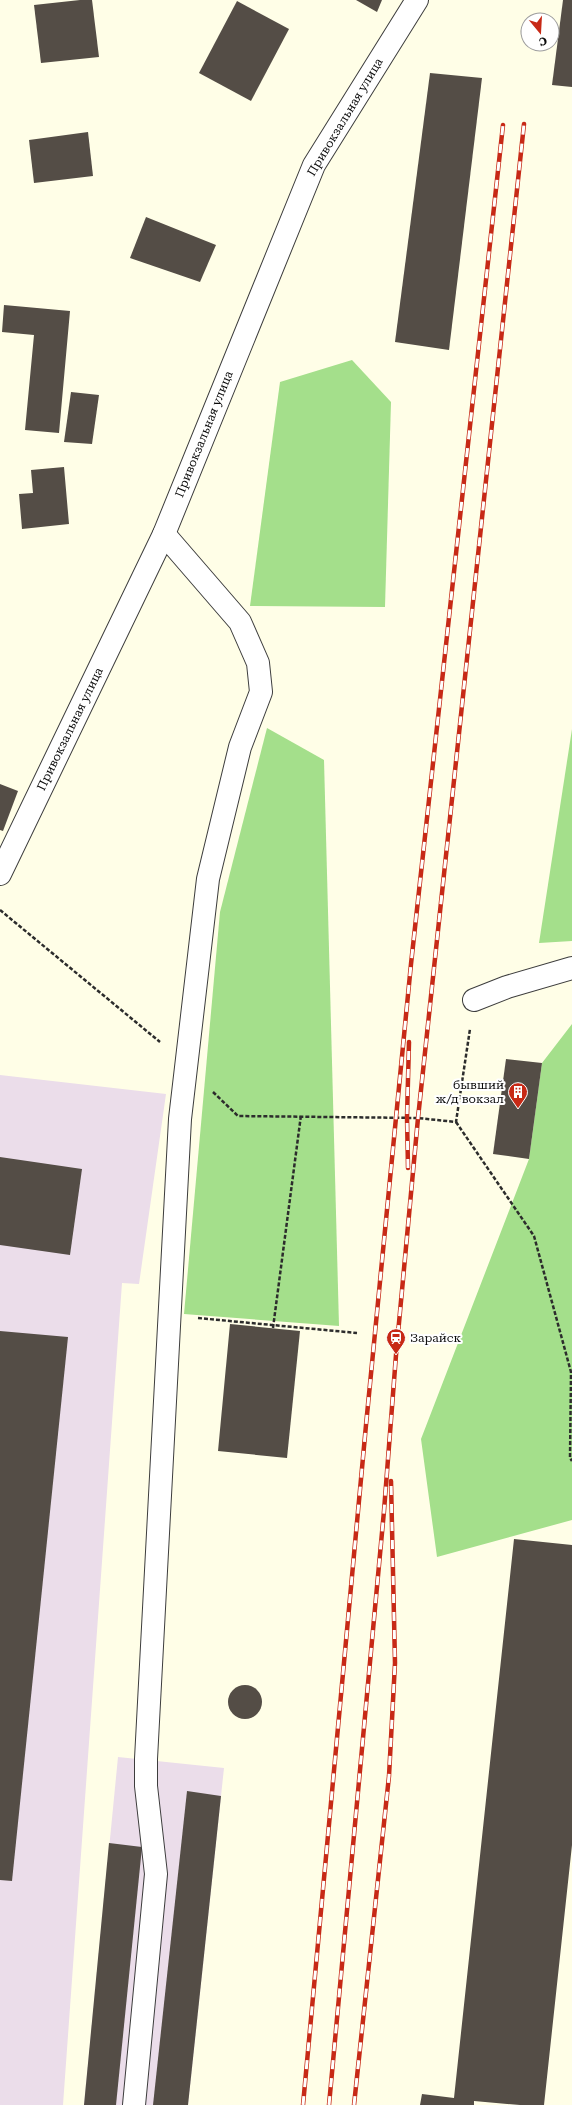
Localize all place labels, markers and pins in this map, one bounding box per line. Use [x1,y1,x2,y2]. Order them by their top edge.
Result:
place label: бывший ж/д вокзал [435,1078,504,1106]
building icon: бывший ж/д вокзал [507,1081,529,1109]
station icon: Зарайск [385,1327,407,1355]
place label: Зарайск [410,1331,461,1345]

